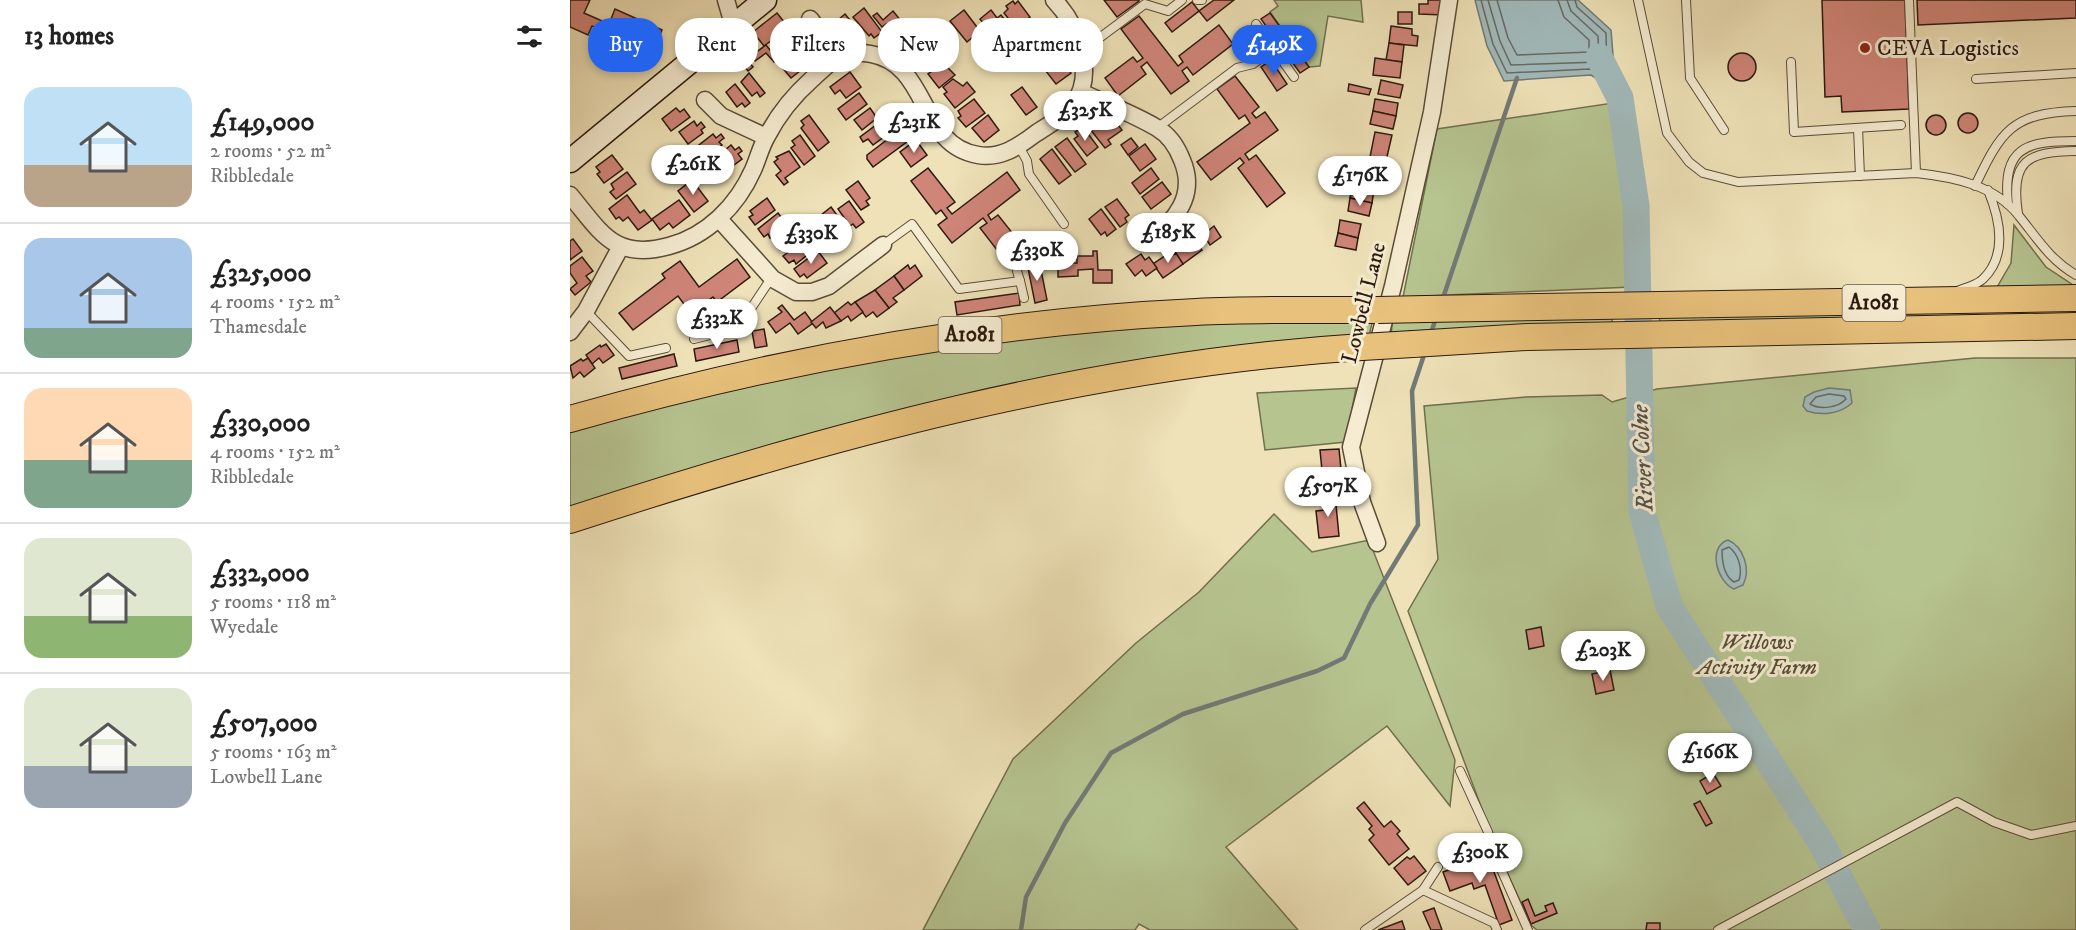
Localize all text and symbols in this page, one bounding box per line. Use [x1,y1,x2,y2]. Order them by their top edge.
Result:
chip: Buy [588,18,663,72]
chip: Rent [675,18,758,72]
chip: Filters [770,18,866,72]
chip: New [878,18,959,72]
chip: Apartment [971,18,1103,72]
text: 13 homes [24,20,114,53]
icon: filters [513,20,546,53]
pin: £149K [1232,25,1316,76]
text: £149K [1246,32,1302,57]
place label: CEVA Logistics [1877,35,2019,62]
marker: CEVA Logistics [1858,41,1872,55]
pin: £325K [1043,91,1127,142]
text: £325K [1057,98,1113,123]
pin: £231K [872,103,956,154]
text: £149,000 [210,106,314,139]
text: £231K [888,110,940,135]
icon: home [72,111,144,183]
text: 2 rooms · 52 m² [210,139,331,164]
pin: £261K [651,145,735,196]
text: £261K [665,152,721,177]
pin: £176K [1318,156,1402,207]
text: £176K [1332,163,1388,188]
text: Ribbledale [210,164,294,189]
pin: £185K [1126,213,1210,264]
pin: £330K [769,214,853,265]
text: £185K [1140,220,1196,245]
text: £330K [784,221,838,246]
pin: £330K [995,231,1079,282]
text: £330K [1010,238,1064,263]
street label: Lowbell Lane [1336,240,1392,366]
text: £325,000 [210,257,311,290]
icon: home [72,262,144,334]
road number: A1081 [1842,285,1906,321]
text: 4 rooms · 152 m² [210,290,340,315]
pin: £332K [675,299,759,350]
text: £332K [691,306,743,331]
text: Thamesdale [210,315,307,340]
road number: A1081 [938,317,1002,353]
water label: River Colne [1625,403,1661,513]
text: £330,000 [210,407,310,440]
icon: home [72,412,144,484]
text: 4 rooms · 152 m² [210,440,340,465]
text: Ribbledale [210,465,294,490]
pin: £507K [1286,467,1370,518]
text: £507K [1298,474,1358,499]
text: £332,000 [210,557,309,590]
icon: home [72,562,144,634]
text: 5 rooms · 118 m² [210,590,336,615]
text: Wyedale [210,615,278,640]
park label: Willows Activity Farm [1694,629,1817,681]
pin: £203K [1561,631,1645,682]
text: £203K [1575,638,1631,663]
text: £507,000 [210,707,317,740]
icon: home [72,712,144,784]
pin: £166K [1668,733,1752,784]
text: 5 rooms · 163 m² [210,740,337,765]
text: £166K [1682,740,1738,765]
text: Lowbell Lane [210,765,322,790]
pin: £300K [1438,833,1522,884]
text: £300K [1452,840,1508,865]

